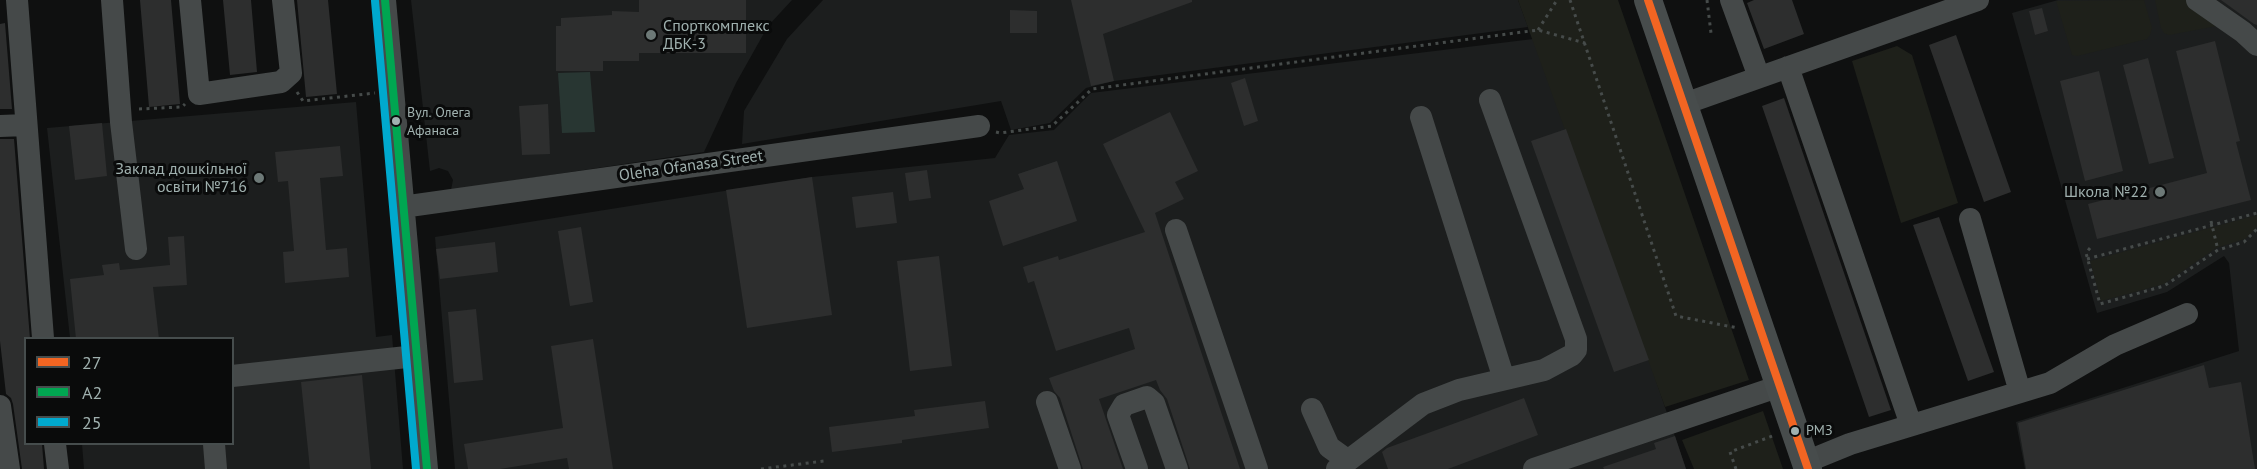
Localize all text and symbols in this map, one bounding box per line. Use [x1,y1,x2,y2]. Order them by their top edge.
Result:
place label: Спорткомплекс ДБК-3 [663,16,770,54]
marker: Спорткомплекс ДБК-3 [644,28,658,42]
place label: Вул. Олега Афанаса [407,105,471,138]
marker: Вул. Олега Афанаса [390,115,402,127]
street label: Oleha Ofanasa Street [618,146,764,186]
place label: Заклад дошкільної освіти №716 [115,159,247,197]
marker: Заклад дошкільної освіти №716 [252,171,266,185]
place label: Школа №22 [2064,182,2148,202]
marker: Школа №22 [2153,185,2167,199]
legend [24,337,234,445]
text: 27 [82,351,102,374]
text: А2 [82,381,102,404]
text: 25 [82,411,102,434]
place label: РМЗ [1806,423,1832,439]
marker: РМЗ [1789,425,1801,437]

